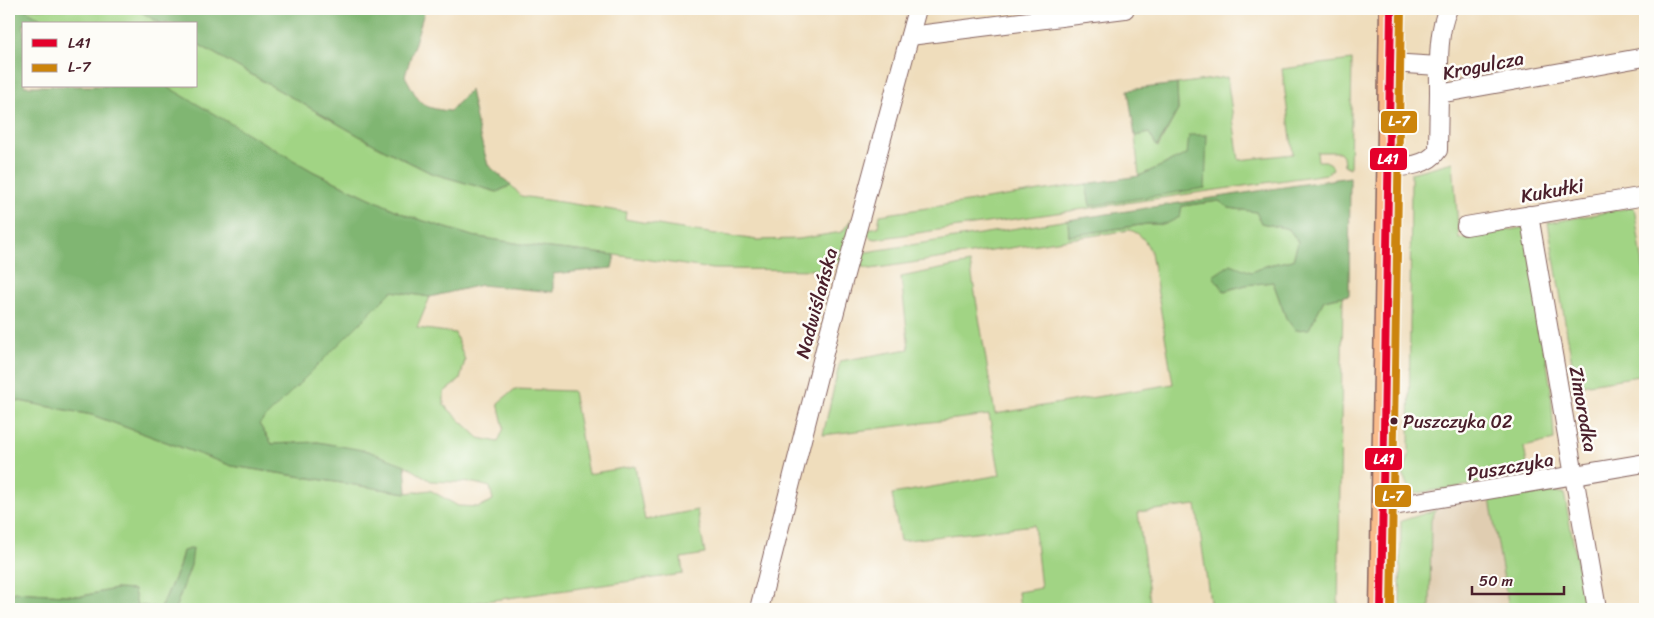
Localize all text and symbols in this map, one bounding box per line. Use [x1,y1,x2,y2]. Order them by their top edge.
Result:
legend [22,22,198,88]
text: L41 [68,30,91,56]
street label: Krogulcza [1440,41,1527,90]
text: L-7 [68,54,92,80]
text: L-7 [1389,109,1410,134]
line badge: L-7 [1380,110,1418,134]
line badge: L41 [1369,147,1408,171]
text: L41 [1377,147,1399,172]
street label: Kukułki [1518,169,1587,212]
street label: Nadwiślańska [786,244,847,362]
street label: Zimorodka [1560,364,1607,455]
place label: Puszczyka 02 [1403,406,1512,438]
marker: Puszczyka 02 [1389,416,1399,426]
street label: Puszczyka [1464,443,1556,490]
line badge: L41 [1364,447,1403,471]
text: L41 [1373,447,1395,472]
line badge: L-7 [1374,484,1412,508]
text: L-7 [1383,484,1404,509]
scale bar [1472,563,1564,595]
text: 50 m [1479,568,1514,594]

